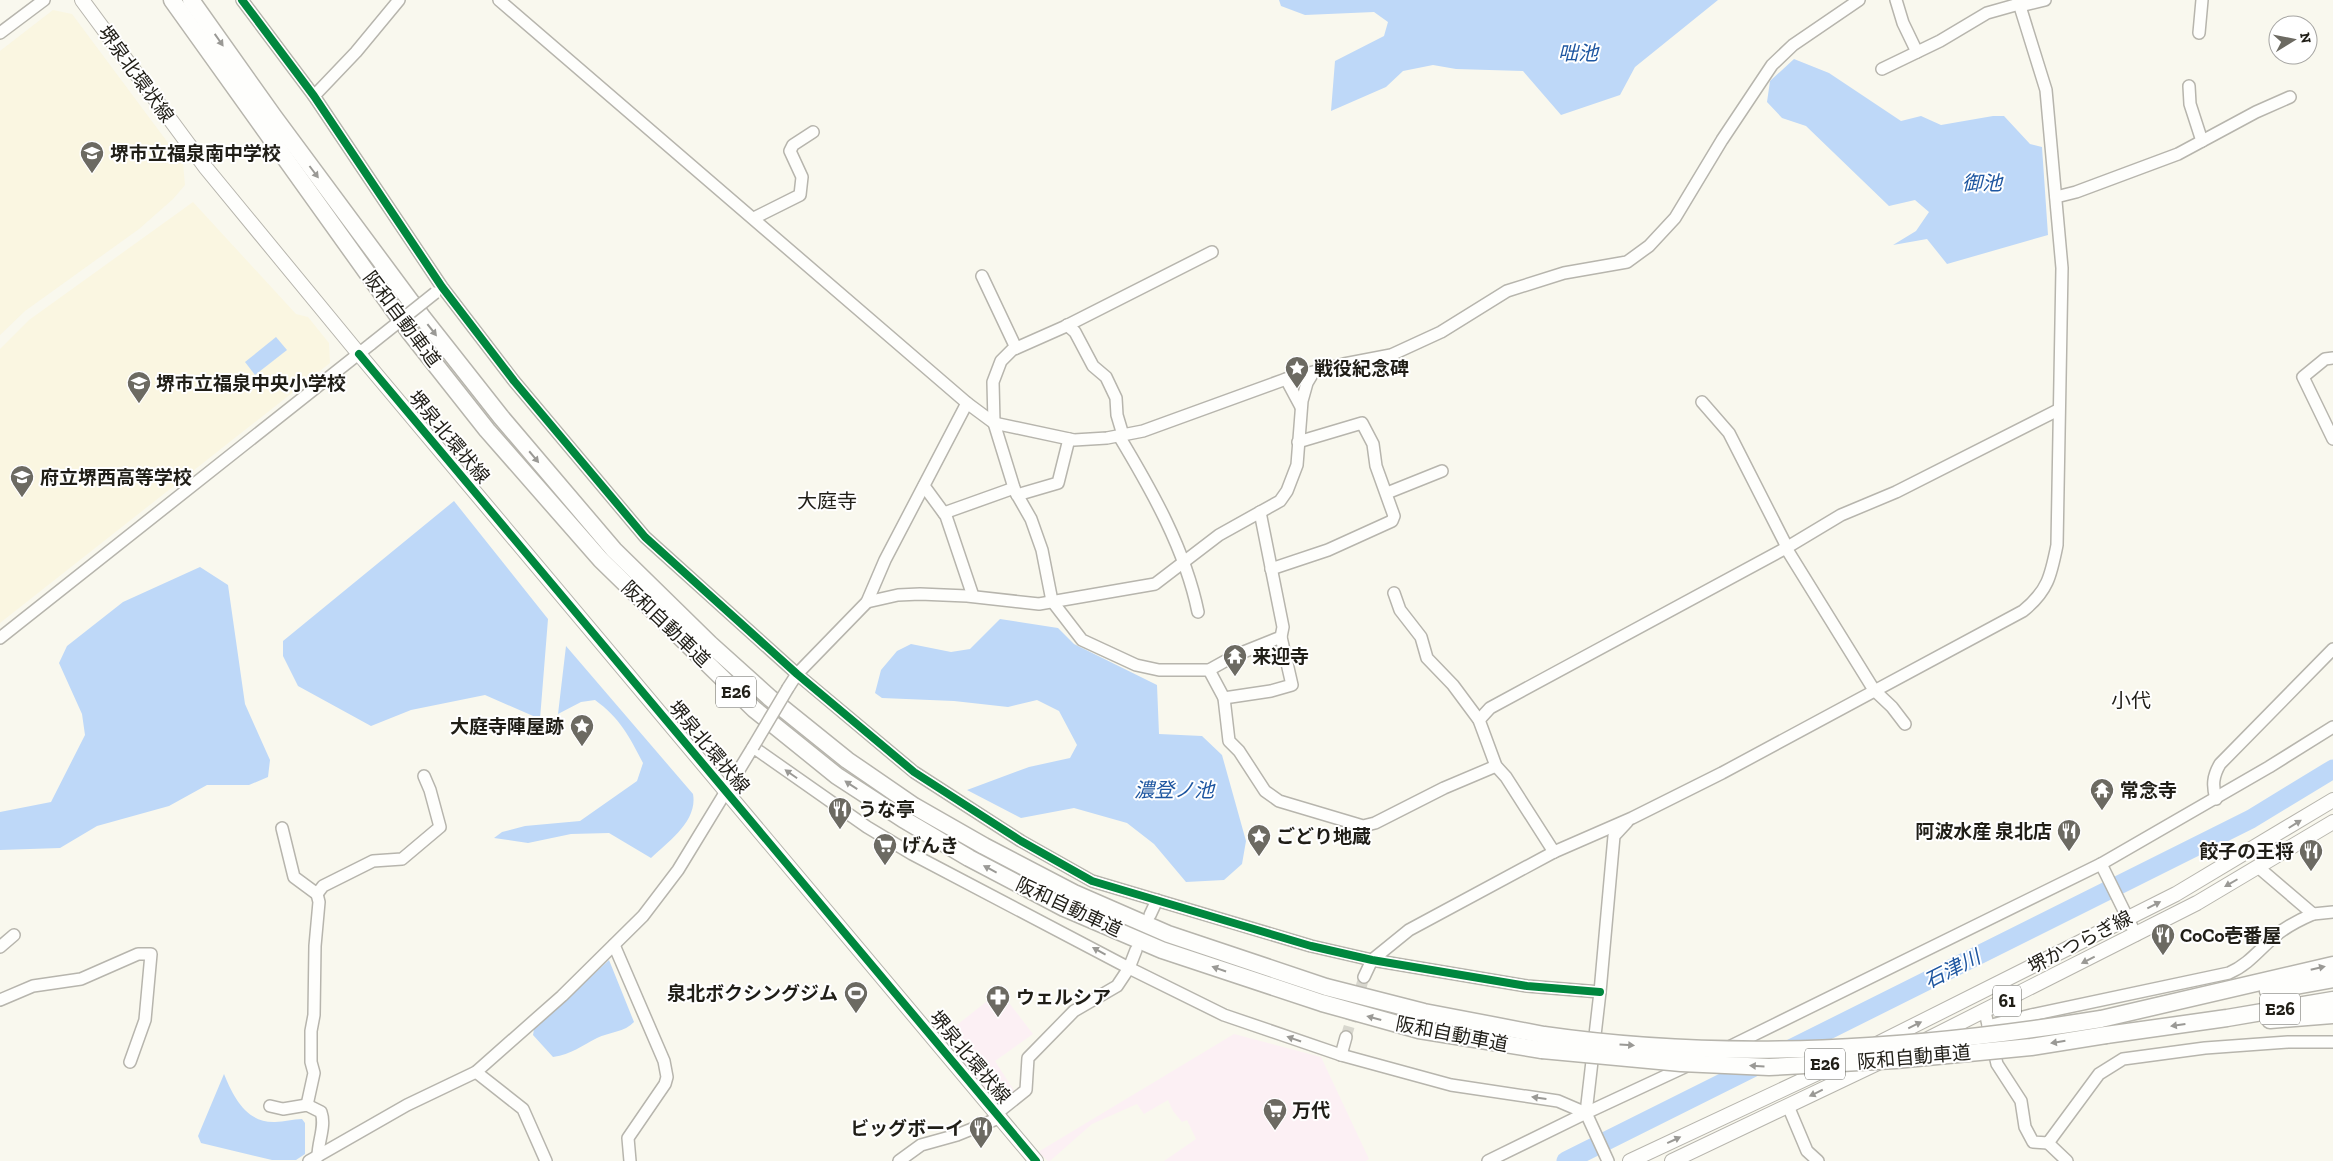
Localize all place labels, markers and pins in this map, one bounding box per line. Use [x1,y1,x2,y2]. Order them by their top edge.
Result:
school or university icon: 堺市立福泉南中学校 [79,140,105,174]
place label: 堺市立福泉南中学校 [110,142,281,165]
place icon: 戦役紀念碑 [1284,355,1310,389]
place label: 戦役紀念碑 [1314,357,1409,380]
school or university icon: 堺市立福泉中央小学校 [126,370,152,404]
place label: 堺市立福泉中央小学校 [156,372,346,395]
school or university icon: 府立堺西高等学校 [9,464,35,498]
place label: 府立堺西高等学校 [40,466,192,489]
temple icon: 来迎寺 [1222,643,1248,677]
place label: 来迎寺 [1252,645,1309,668]
place icon: 大庭寺陣屋跡 [569,713,595,747]
place label: 大庭寺陣屋跡 [450,715,564,738]
temple icon: 常念寺 [2089,777,2115,811]
place label: 常念寺 [2120,779,2177,802]
restaurant icon: うな亭 [827,796,853,830]
place label: うな亭 [858,798,915,821]
restaurant icon: 阿波水産 泉北店 [2056,818,2082,852]
place label: 阿波水産 泉北店 [1915,820,2052,843]
place icon: ごどり地蔵 [1246,823,1272,857]
place label: ごどり地蔵 [1276,825,1371,848]
supermarket icon: げんき [872,832,898,866]
place label: げんき [902,834,959,857]
restaurant icon: 餃子の王将 [2298,838,2324,872]
place label: 餃子の王将 [2199,840,2294,863]
restaurant icon: CoCo壱番屋 [2150,922,2176,956]
place label: CoCo壱番屋 [2180,924,2281,947]
sports icon: 泉北ボクシングジム [843,980,869,1014]
place label: 泉北ボクシングジム [667,982,838,1005]
pharmacy icon: ウェルシア [985,984,1011,1018]
place label: ウェルシア [1016,986,1111,1009]
supermarket icon: 万代 [1262,1097,1288,1131]
place label: 万代 [1292,1099,1330,1122]
restaurant icon: ビッグボーイ [968,1115,994,1149]
place label: ビッグボーイ [850,1117,964,1140]

